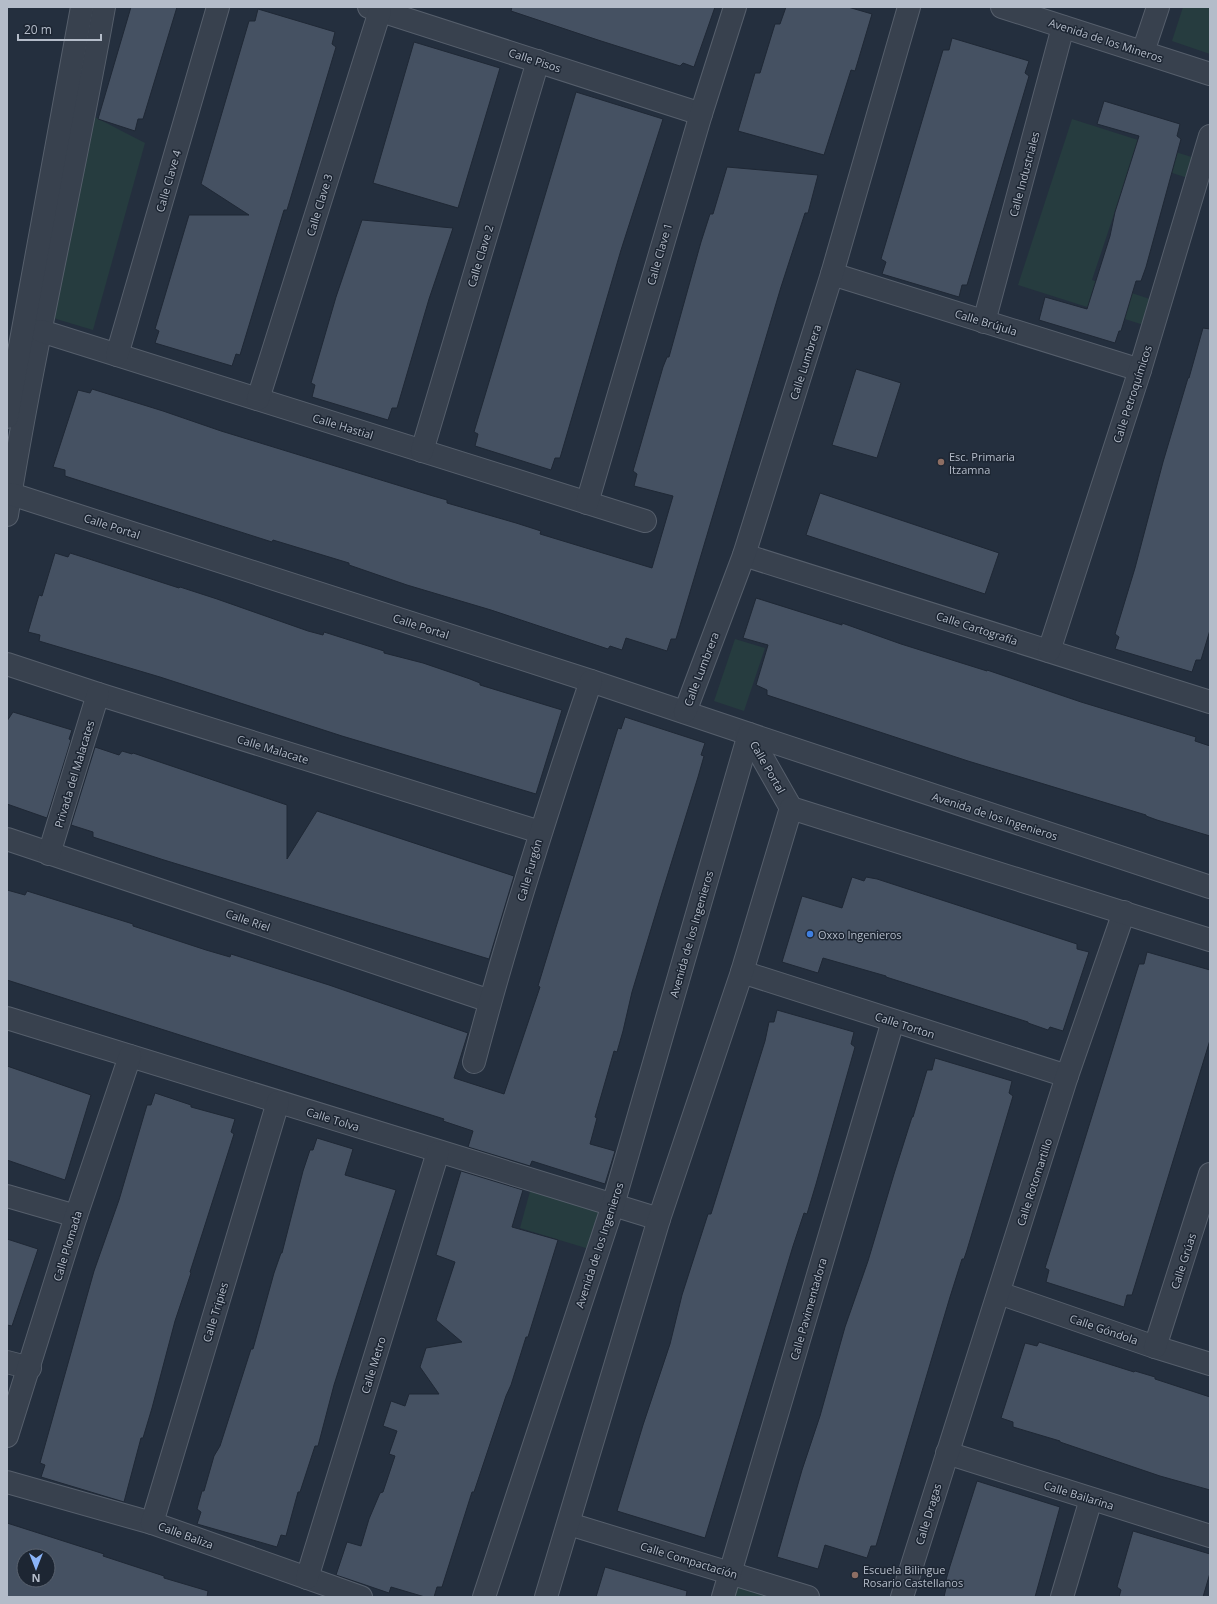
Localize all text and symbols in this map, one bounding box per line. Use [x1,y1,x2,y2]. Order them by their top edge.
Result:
street label: Avenida de los Mineros [1047,14,1165,66]
scale bar [18,16,101,42]
text: 20 m [24,21,52,38]
street label: Calle Pisos [507,45,563,75]
street label: Calle Industriales [1005,130,1043,218]
street label: Calle Clave 4 [152,147,184,214]
street label: Calle Clave 3 [302,172,336,238]
street label: Calle Clave 1 [643,221,675,287]
street label: Calle Clave 2 [463,223,497,289]
street label: Calle Brújula [953,305,1019,339]
street label: Calle Lumbrera [786,322,824,402]
street label: Calle Petroquímicos [1109,343,1155,445]
street label: Calle Hastial [311,410,375,442]
place label: Esc. Primaria Itzamna [949,449,1015,477]
marker: Esc. Primaria Itzamna [936,457,946,467]
street label: Calle Portal [82,510,142,542]
street label: Calle Cartografía [934,608,1020,648]
street label: Calle Portal [391,610,451,642]
street label: Calle Lumbrera [680,630,722,708]
street label: Privada del Malacates [51,719,97,829]
street label: Calle Malacate [235,731,311,767]
street label: Calle Portal [747,738,789,796]
street label: Avenida de los Ingenieros [930,789,1060,843]
street label: Calle Furgón [513,837,545,903]
street label: Avenida de los Ingenieros [666,869,716,999]
street label: Calle Riel [224,905,272,935]
place label: Oxxo Ingenieros [818,927,902,942]
marker: Oxxo Ingenieros [805,929,815,939]
street label: Calle Torton [873,1008,937,1042]
street label: Calle Tolva [305,1104,361,1134]
street label: Calle Rotomartillo [1013,1136,1055,1228]
street label: Avenida de los Ingenieros [572,1180,626,1310]
street label: Calle Plomada [49,1209,85,1283]
street label: Calle Grúas [1167,1231,1199,1291]
street label: Calle Pavimentadora [786,1256,830,1362]
street label: Calle Tripies [199,1280,231,1344]
street label: Calle Góndola [1068,1310,1140,1348]
street label: Calle Metro [357,1334,389,1395]
street label: Calle Bailarina [1042,1477,1116,1513]
street label: Calle Dragas [912,1481,944,1547]
street label: Calle Baliza [156,1518,216,1552]
street label: Calle Compactación [639,1538,739,1582]
north arrow [16,1548,56,1588]
place label: Escuela Bilingue Rosario Castellanos [863,1562,963,1590]
marker: Escuela Bilingue Rosario Castellanos [850,1570,860,1580]
text: N [32,1571,40,1586]

